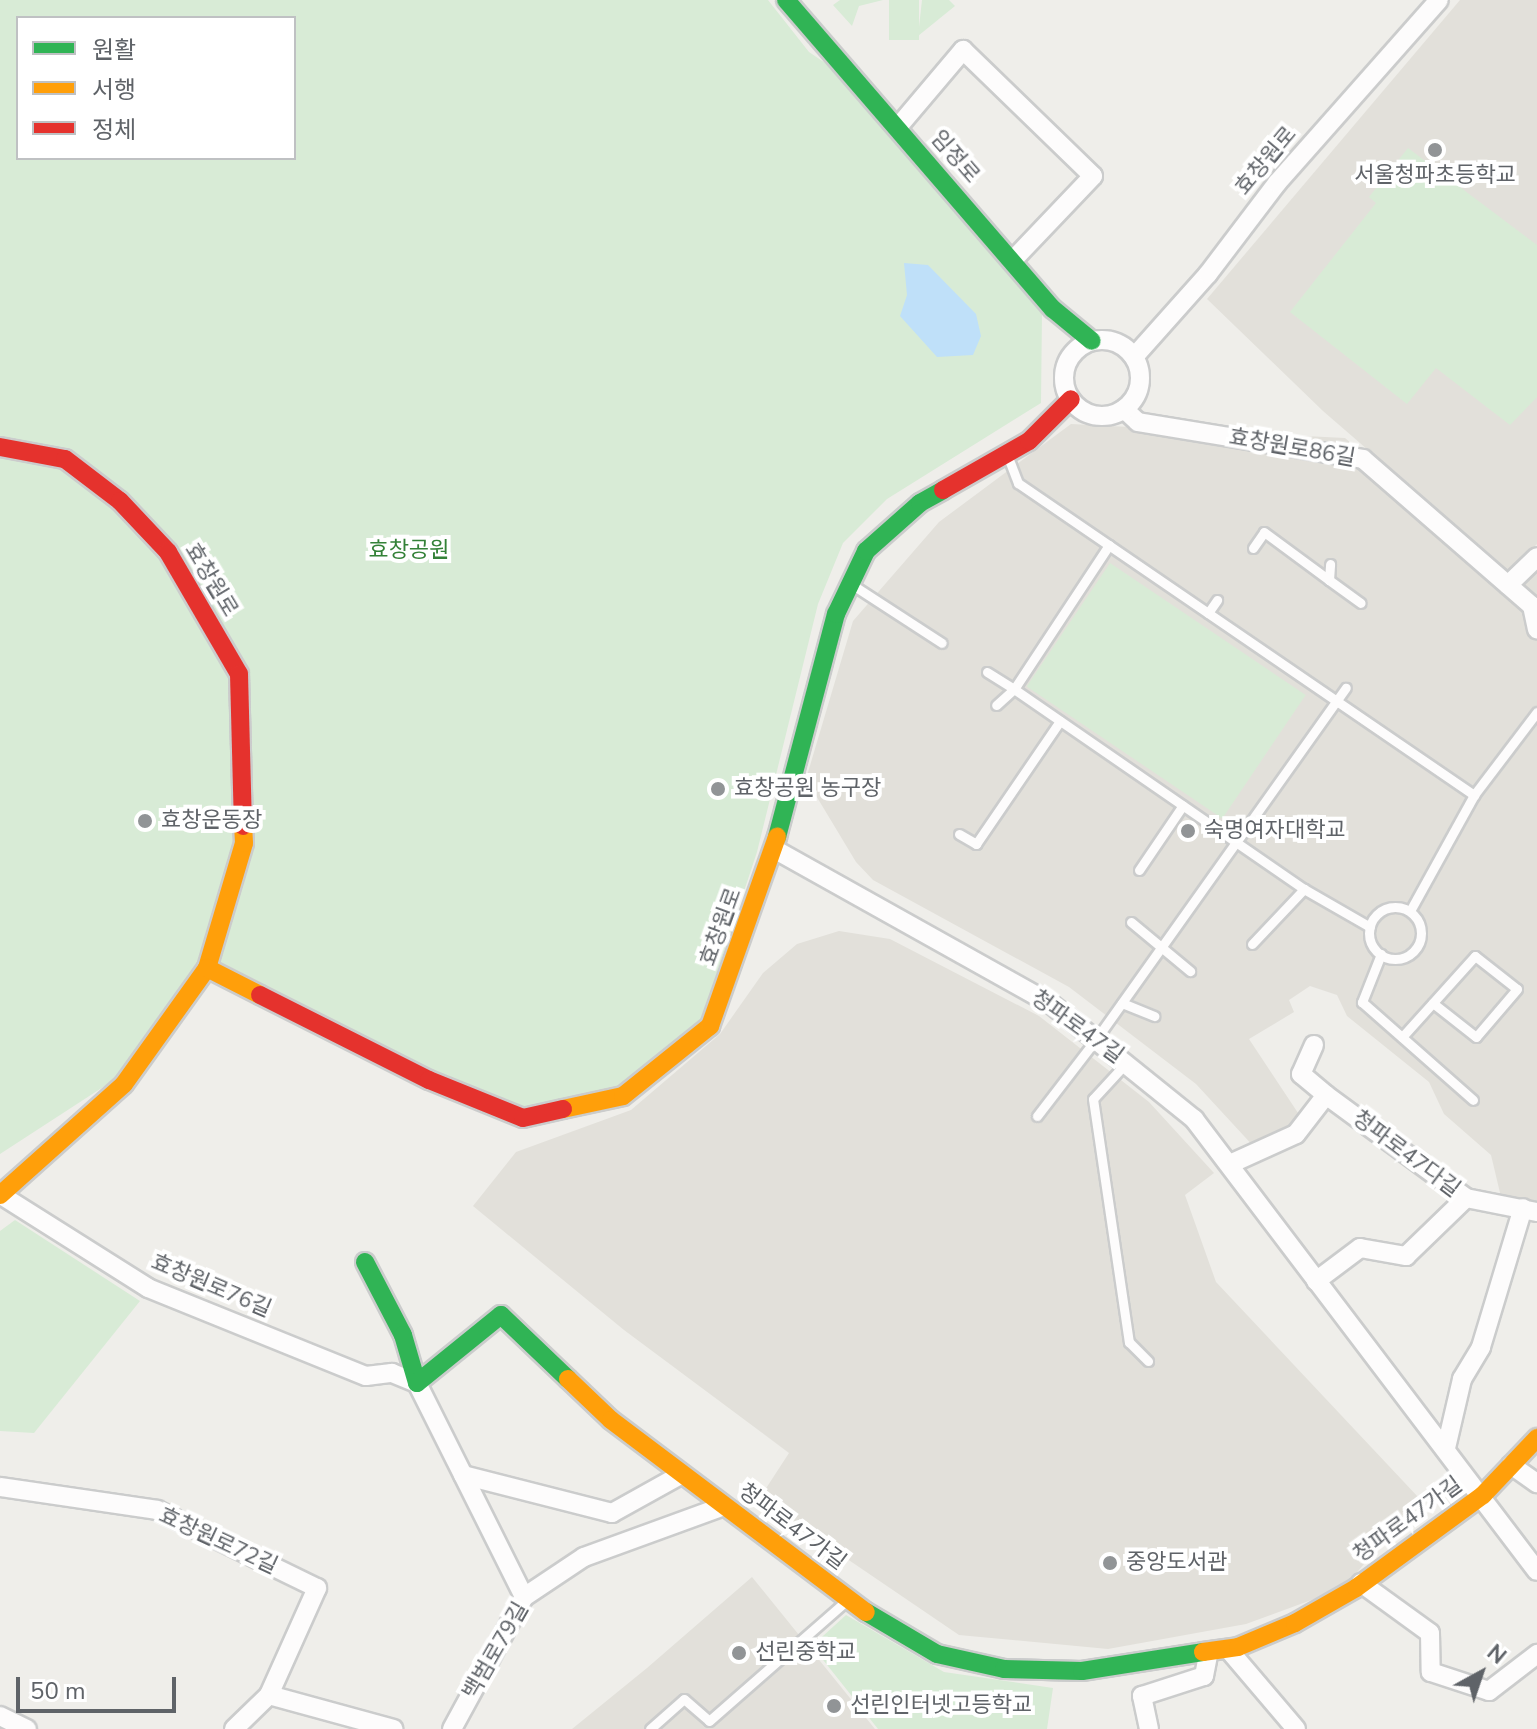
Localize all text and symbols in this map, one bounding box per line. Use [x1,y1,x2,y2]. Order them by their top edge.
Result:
legend [16,16,296,160]
text: 원활 [92,34,136,66]
text: 서행 [92,74,136,106]
text: 정체 [92,114,136,146]
street label: 효창원로 [1230,122,1302,200]
street label: 임정로 [925,125,985,189]
marker: 서울청파초등학교 [1426,141,1444,159]
place label: 서울청파초등학교 [1354,163,1516,189]
street label: 효창원로86길 [1227,424,1357,472]
park label: 효창공원 [369,538,449,564]
street label: 효창원로 [179,539,243,621]
place label: 효창공원 농구장 [734,776,881,802]
marker: 효창공원 농구장 [709,780,727,798]
place label: 효창운동장 [161,808,262,834]
marker: 효창운동장 [136,812,154,830]
place label: 숙명여자대학교 [1204,818,1346,844]
marker: 숙명여자대학교 [1179,822,1197,840]
street label: 효창원로 [695,884,747,970]
street label: 청파로47길 [1026,985,1128,1069]
street label: 청파로47다길 [1347,1105,1465,1203]
street label: 효창원로76길 [147,1249,275,1323]
street label: 청파로47가길 [1349,1472,1467,1568]
street label: 청파로47가길 [733,1478,851,1576]
street label: 효창원로72길 [155,1502,281,1580]
place label: 중앙도서관 [1126,1550,1227,1576]
marker: 중앙도서관 [1101,1554,1119,1572]
street label: 백범로79길 [458,1598,534,1704]
north arrow [1441,1633,1521,1713]
text: N [1480,1638,1512,1671]
place label: 선린중학교 [755,1640,856,1666]
marker: 선린중학교 [730,1644,748,1662]
scale bar [20,1661,180,1711]
text: 50 m [30,1675,86,1707]
place label: 선린인터넷고등학교 [850,1693,1032,1719]
marker: 선린인터넷고등학교 [825,1697,843,1715]

